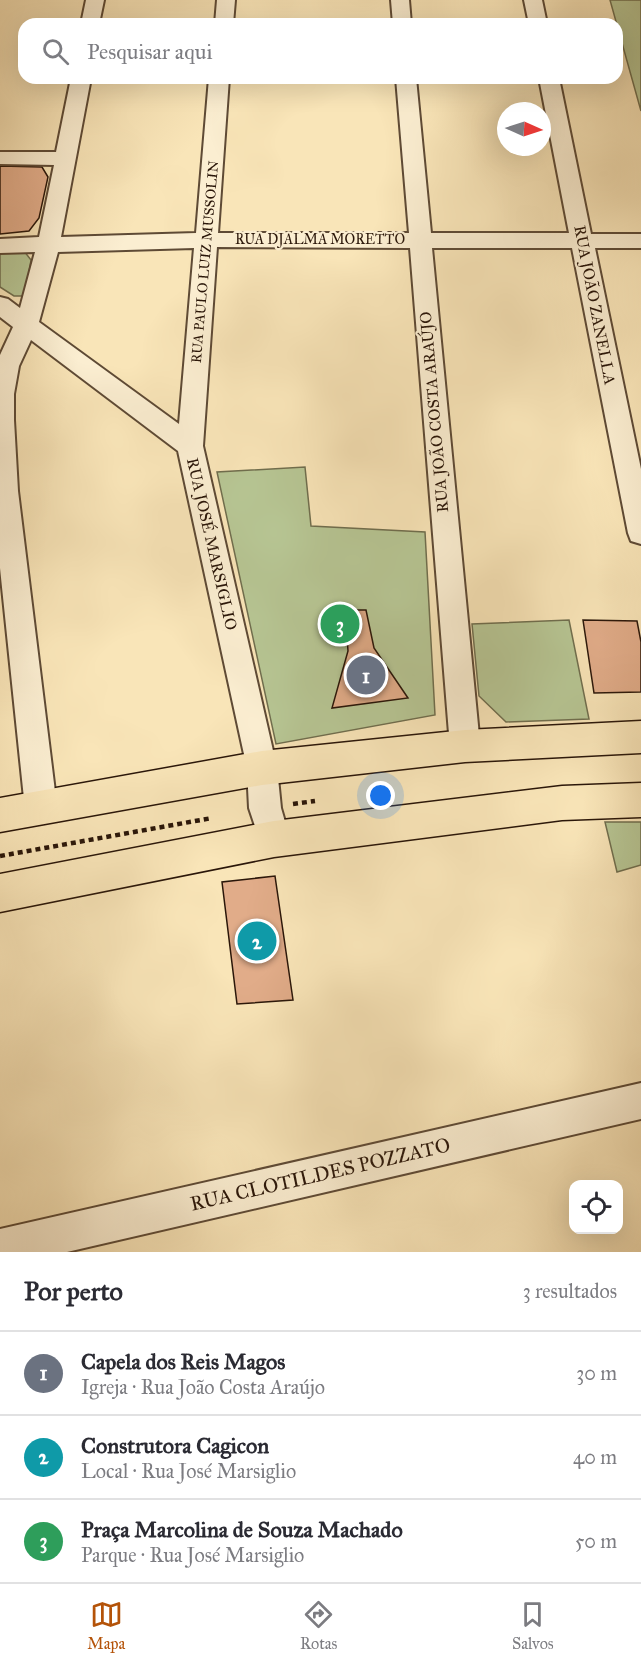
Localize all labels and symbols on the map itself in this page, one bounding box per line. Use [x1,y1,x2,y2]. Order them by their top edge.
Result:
north arrow [497,102,551,156]
street label: RUA PAULO LUIZ MUSSOLIN [188,160,222,364]
street label: RUA JOÃO ZANELLA [569,224,621,387]
street label: RUA DJALMA MORETTO [235,231,405,249]
street label: RUA JOÃO COSTA ARAÚJO [414,311,453,513]
street label: RUA JOSÉ MARSIGLIO [182,456,243,632]
pin: 3 [320,602,360,646]
pin: 1 [346,652,386,698]
your location [366,781,395,810]
pin: 2 [238,918,276,964]
street label: RUA CLOTILDES POZZATO [188,1132,452,1216]

